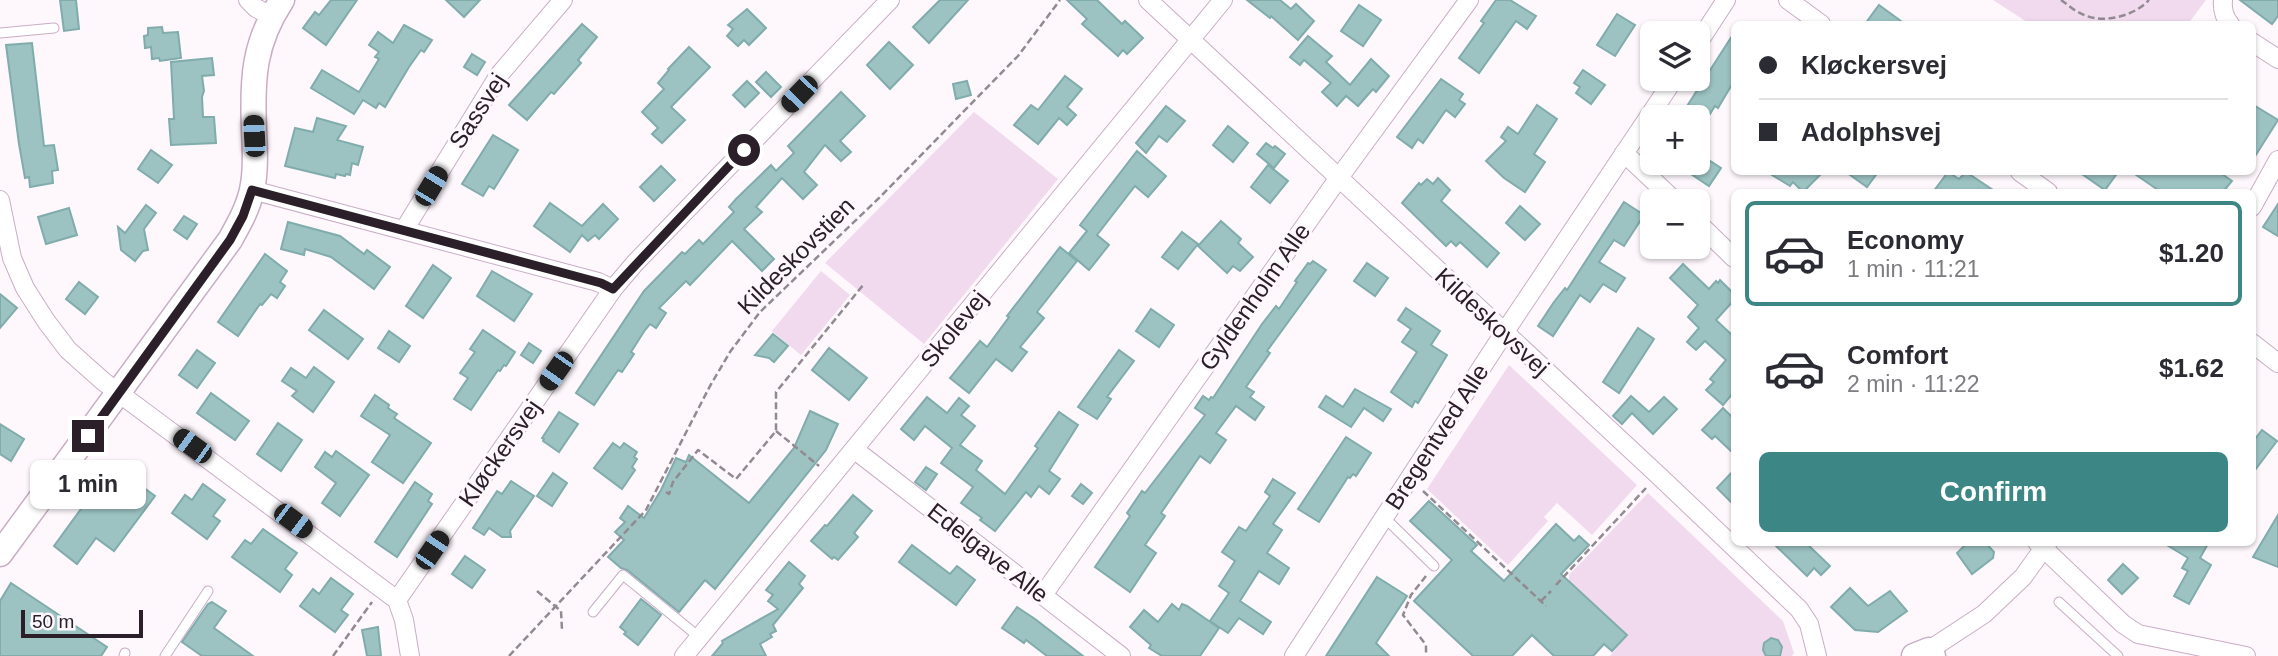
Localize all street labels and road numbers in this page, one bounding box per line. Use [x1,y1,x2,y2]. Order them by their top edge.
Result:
street label: Sassvej [443,68,512,153]
street label: Kildeskovstien [732,192,859,319]
street label: Gyldenholm Alle [1194,218,1315,375]
street label: Kildeskovsvej [1430,262,1555,381]
street label: Skolevej [915,285,993,372]
street label: Bregentved Alle [1379,359,1494,515]
street label: Kløckersvej [453,394,546,511]
street label: Edelgave Alle [923,497,1054,608]

